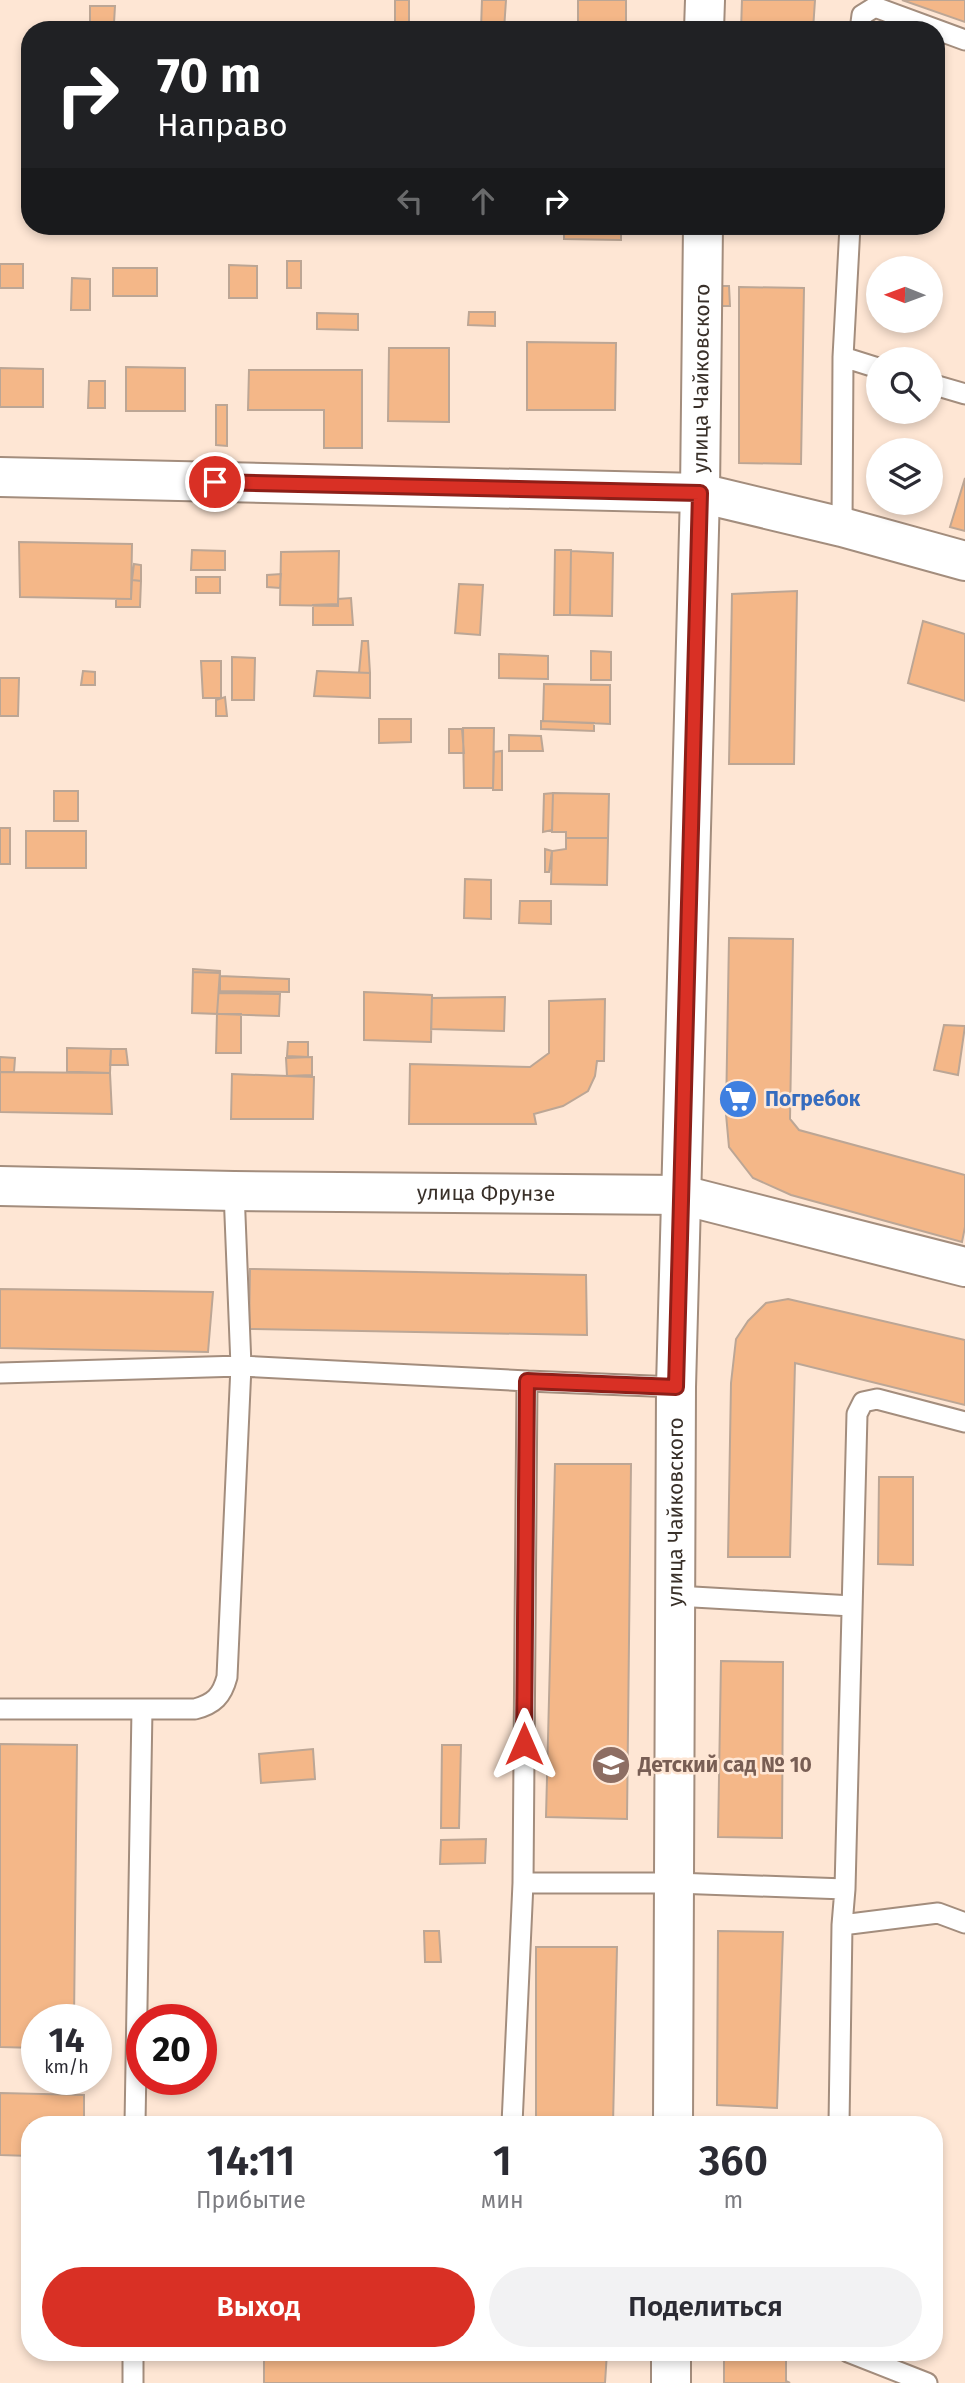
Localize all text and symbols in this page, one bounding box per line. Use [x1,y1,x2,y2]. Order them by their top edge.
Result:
text: 70 m [157,46,261,105]
icon: right [42,49,133,140]
text: Направо [157,106,288,144]
icon: left [391,182,429,220]
icon: ahead [464,182,502,220]
icon: right [537,182,575,220]
north arrow [866,256,943,332]
map controls [866,256,943,515]
street label: улица Чайковского [687,283,715,473]
button: search [866,347,943,424]
button: layers [866,438,943,515]
pin [185,452,245,512]
icon: arrive [196,463,234,501]
supermarket icon: Погребок [717,1078,759,1120]
place label: Погребок [765,1086,861,1112]
street label: улица Фрунзе [417,1180,555,1207]
street label: улица Чайковского [662,1417,689,1607]
position arrow [487,1707,561,1781]
school or university icon: Детский сад № 10 [590,1744,632,1786]
place label: Детский сад № 10 [637,1752,812,1778]
speed limit sign: 20 [126,2004,217,2095]
text: 14 [48,2019,85,2061]
text: km/h [44,2056,89,2078]
text: 14:11 [207,2136,295,2186]
text: 1 [493,2136,512,2186]
text: 360 [699,2136,768,2186]
text: Прибытие [196,2186,306,2214]
text: мин [481,2186,524,2214]
text: m [723,2186,743,2214]
button: Выход [42,2267,475,2347]
button: Поделиться [489,2267,922,2347]

